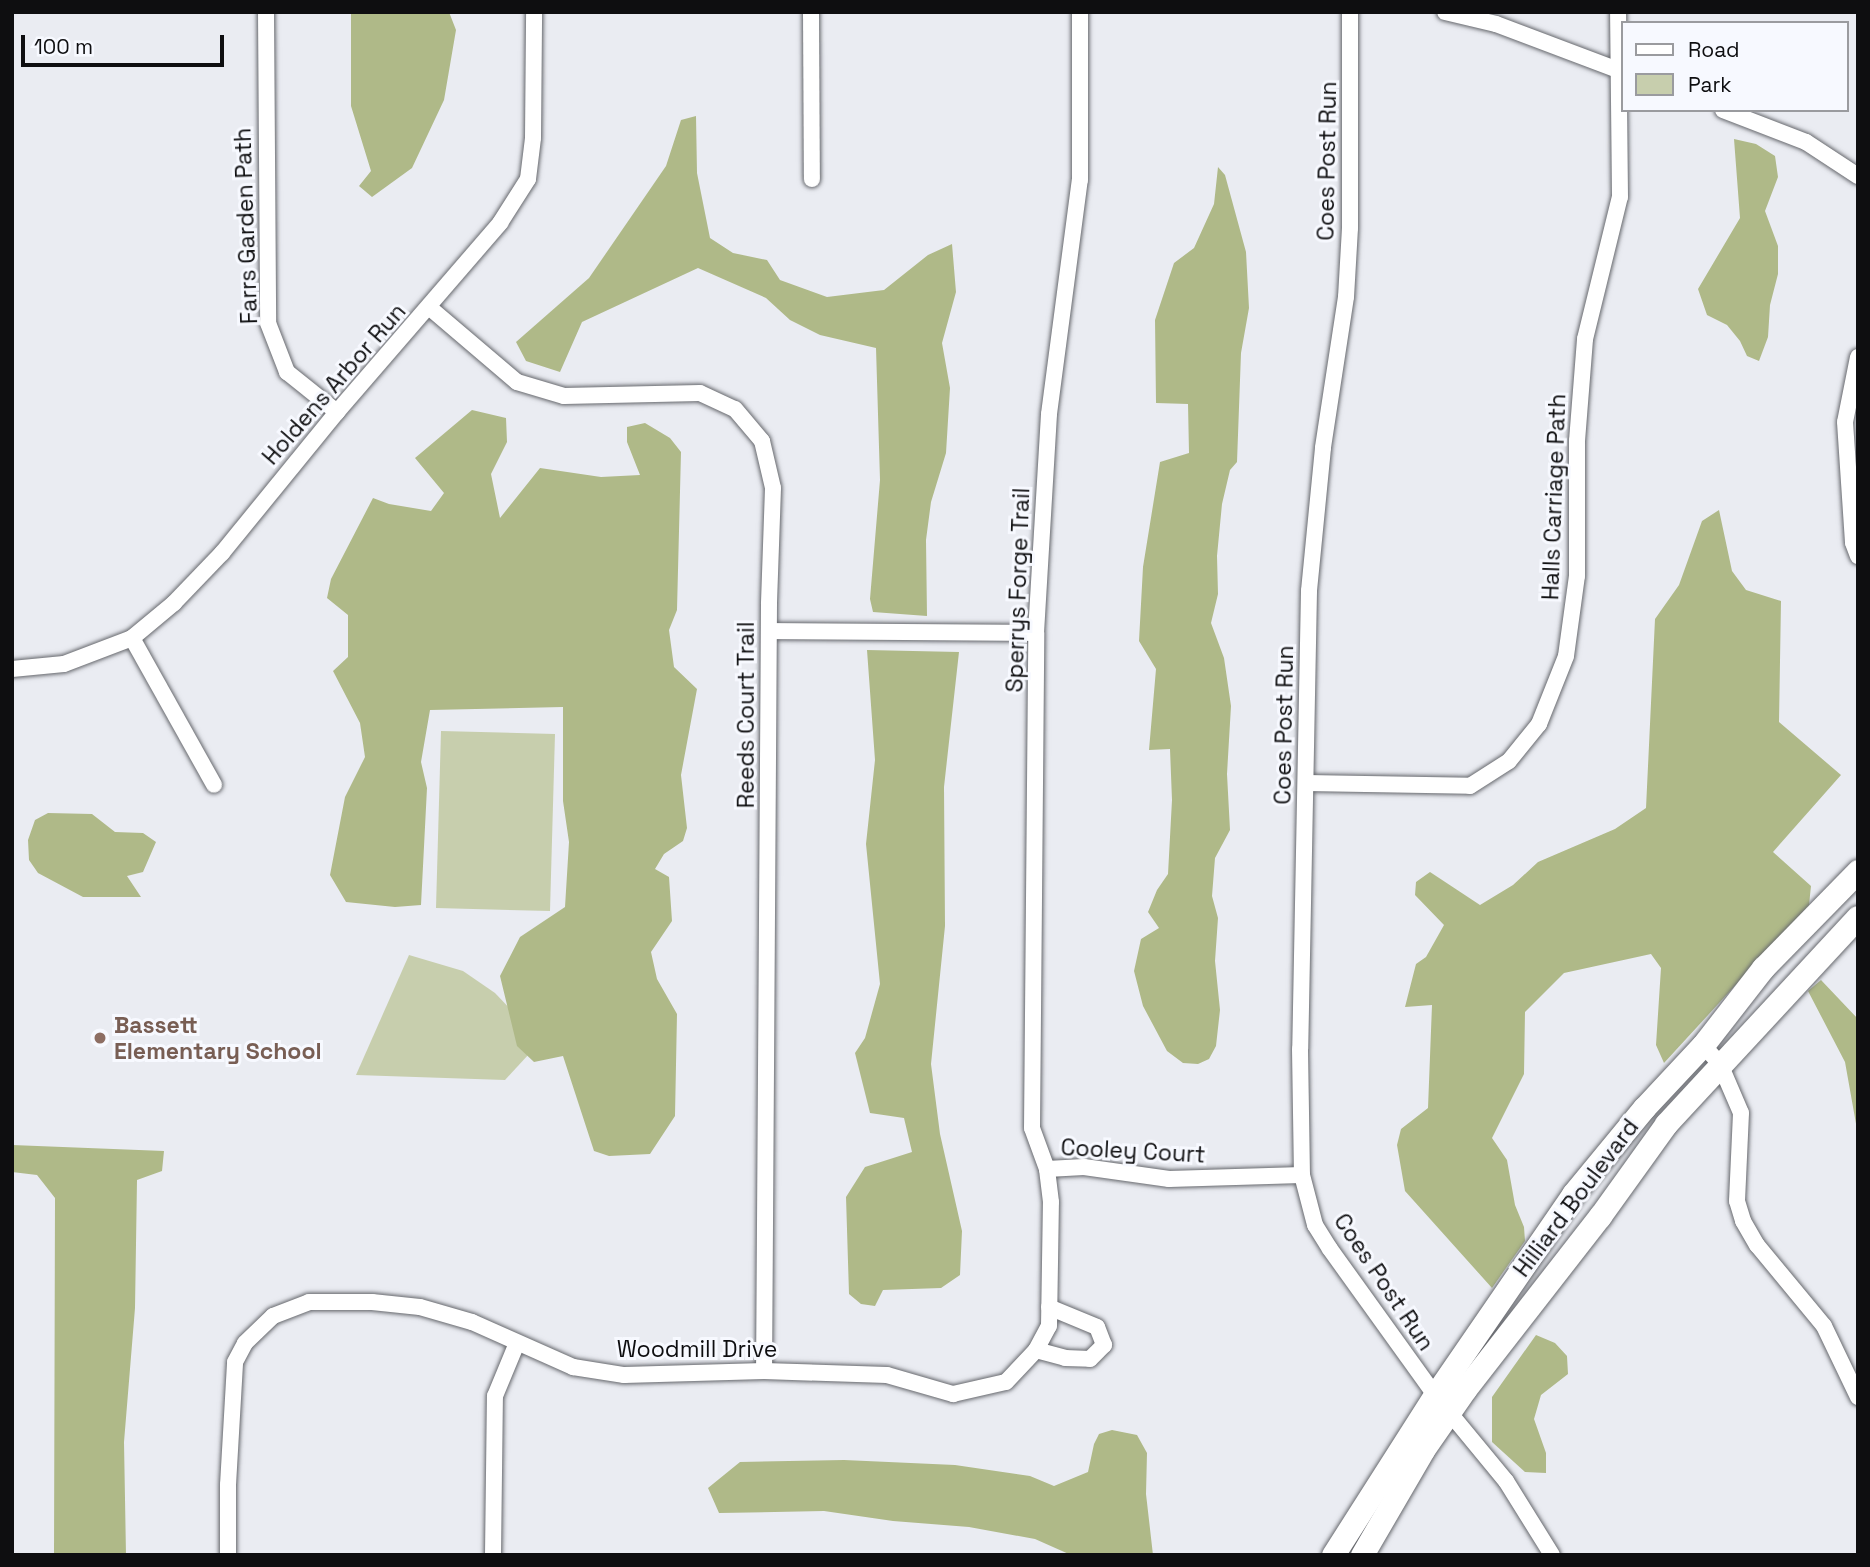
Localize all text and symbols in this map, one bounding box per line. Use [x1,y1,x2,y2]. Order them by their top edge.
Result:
scale bar [24,21,228,65]
legend [1622,21,1849,112]
text: 100 m [34,33,93,60]
text: Road [1688,36,1740,63]
text: Park [1688,71,1732,98]
street label: Coes Post Run [1312,81,1342,241]
street label: Farrs Garden Path [229,127,263,325]
street label: Holdens Arbor Run [256,298,412,470]
street label: Halls Carriage Path [1537,393,1571,601]
street label: Sperrys Forge Trail [1001,487,1035,693]
street label: Reeds Court Trail [732,621,760,809]
street label: Coes Post Run [1269,645,1299,805]
place label: Bassett Elementary School [114,1011,322,1065]
marker: Bassett Elementary School [92,1030,108,1046]
street label: Hilliard Boulevard [1508,1114,1644,1282]
street label: Cooley Court [1060,1133,1206,1169]
street label: Coes Post Run [1328,1208,1440,1356]
street label: Woodmill Drive [617,1335,777,1363]

